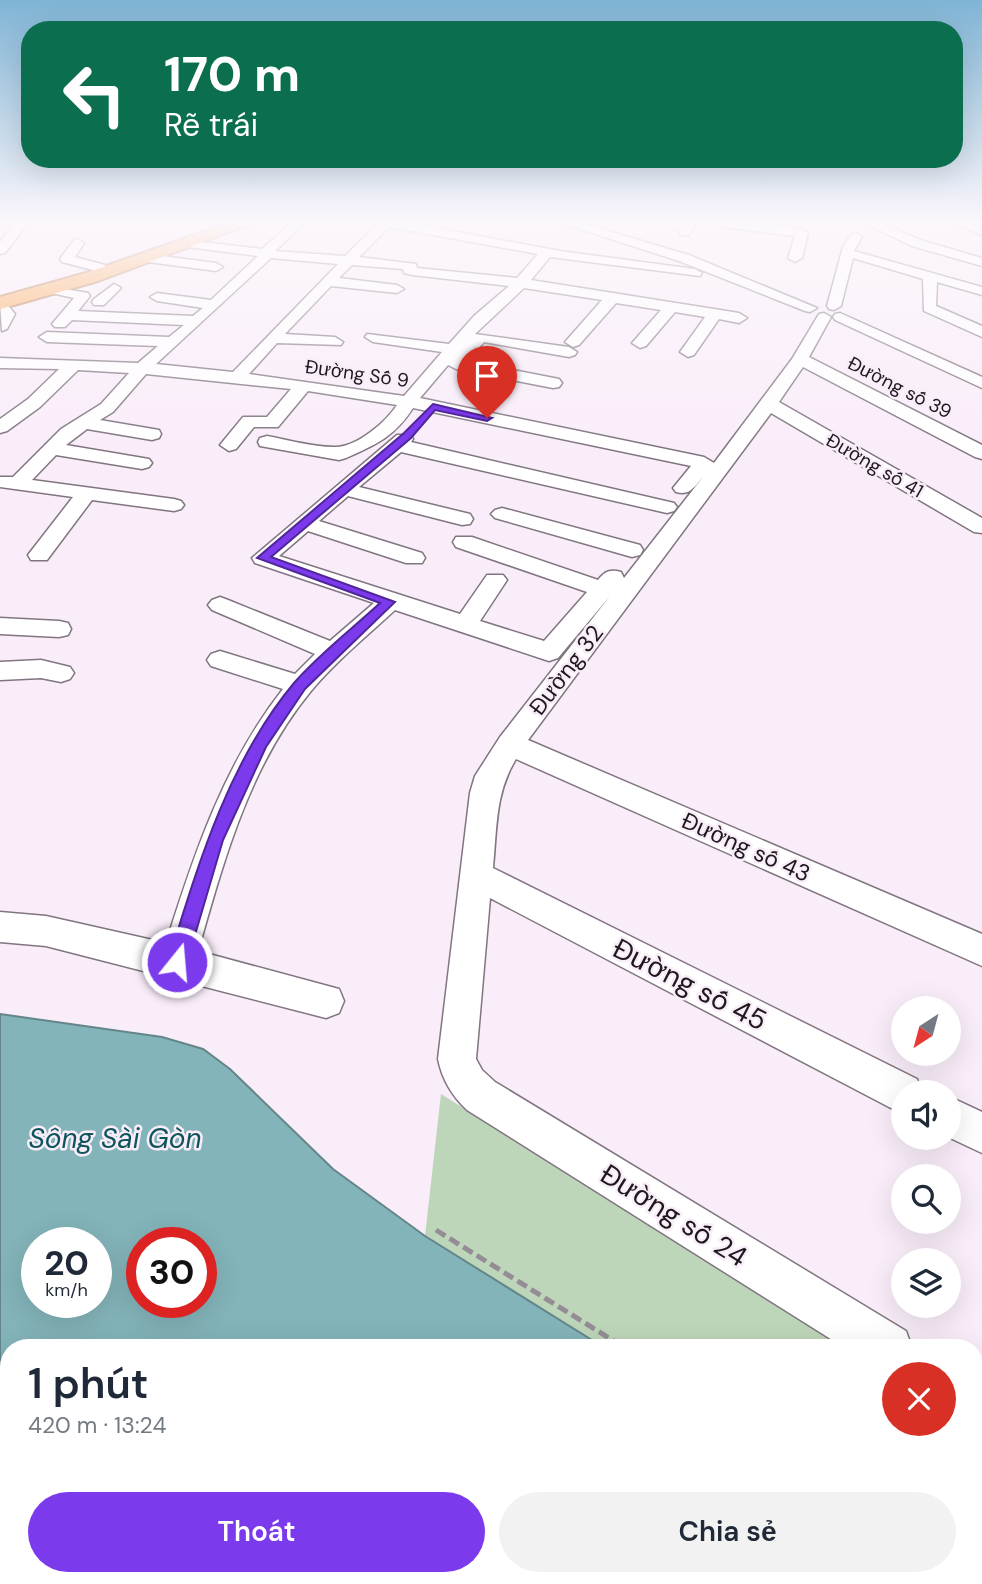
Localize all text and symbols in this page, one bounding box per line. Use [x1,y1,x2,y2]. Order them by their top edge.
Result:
text: 170 m [164,42,300,106]
icon: left [49,49,140,140]
text: Rẽ trái [164,104,258,146]
pin [457,346,517,418]
street label: Đường số 39 [843,351,956,424]
street label: Đường Số 9 [303,354,410,393]
icon: arrive [468,357,506,395]
street label: Đường số 41 [821,427,928,503]
street label: Đường 32 [522,619,610,721]
street label: Đường số 43 [677,805,815,889]
position arrow [140,925,214,999]
street label: Đường số 45 [606,930,773,1039]
north arrow [891,996,961,1066]
map controls [891,996,961,1318]
button: sound [891,1080,961,1150]
water label: Sông Sài Gòn [29,1120,201,1157]
street label: Đường số 24 [593,1156,754,1275]
button: search [891,1164,961,1234]
speed limit sign: 30 [126,1227,217,1318]
text: 20 [44,1240,89,1286]
button: layers [891,1248,961,1318]
text: km/h [45,1278,88,1302]
text: 1 phút [28,1356,148,1411]
button: close [882,1362,956,1436]
text: 420 m · 13:24 [28,1410,166,1440]
button: Thoát [28,1492,485,1572]
button: Chia sẻ [499,1492,956,1572]

